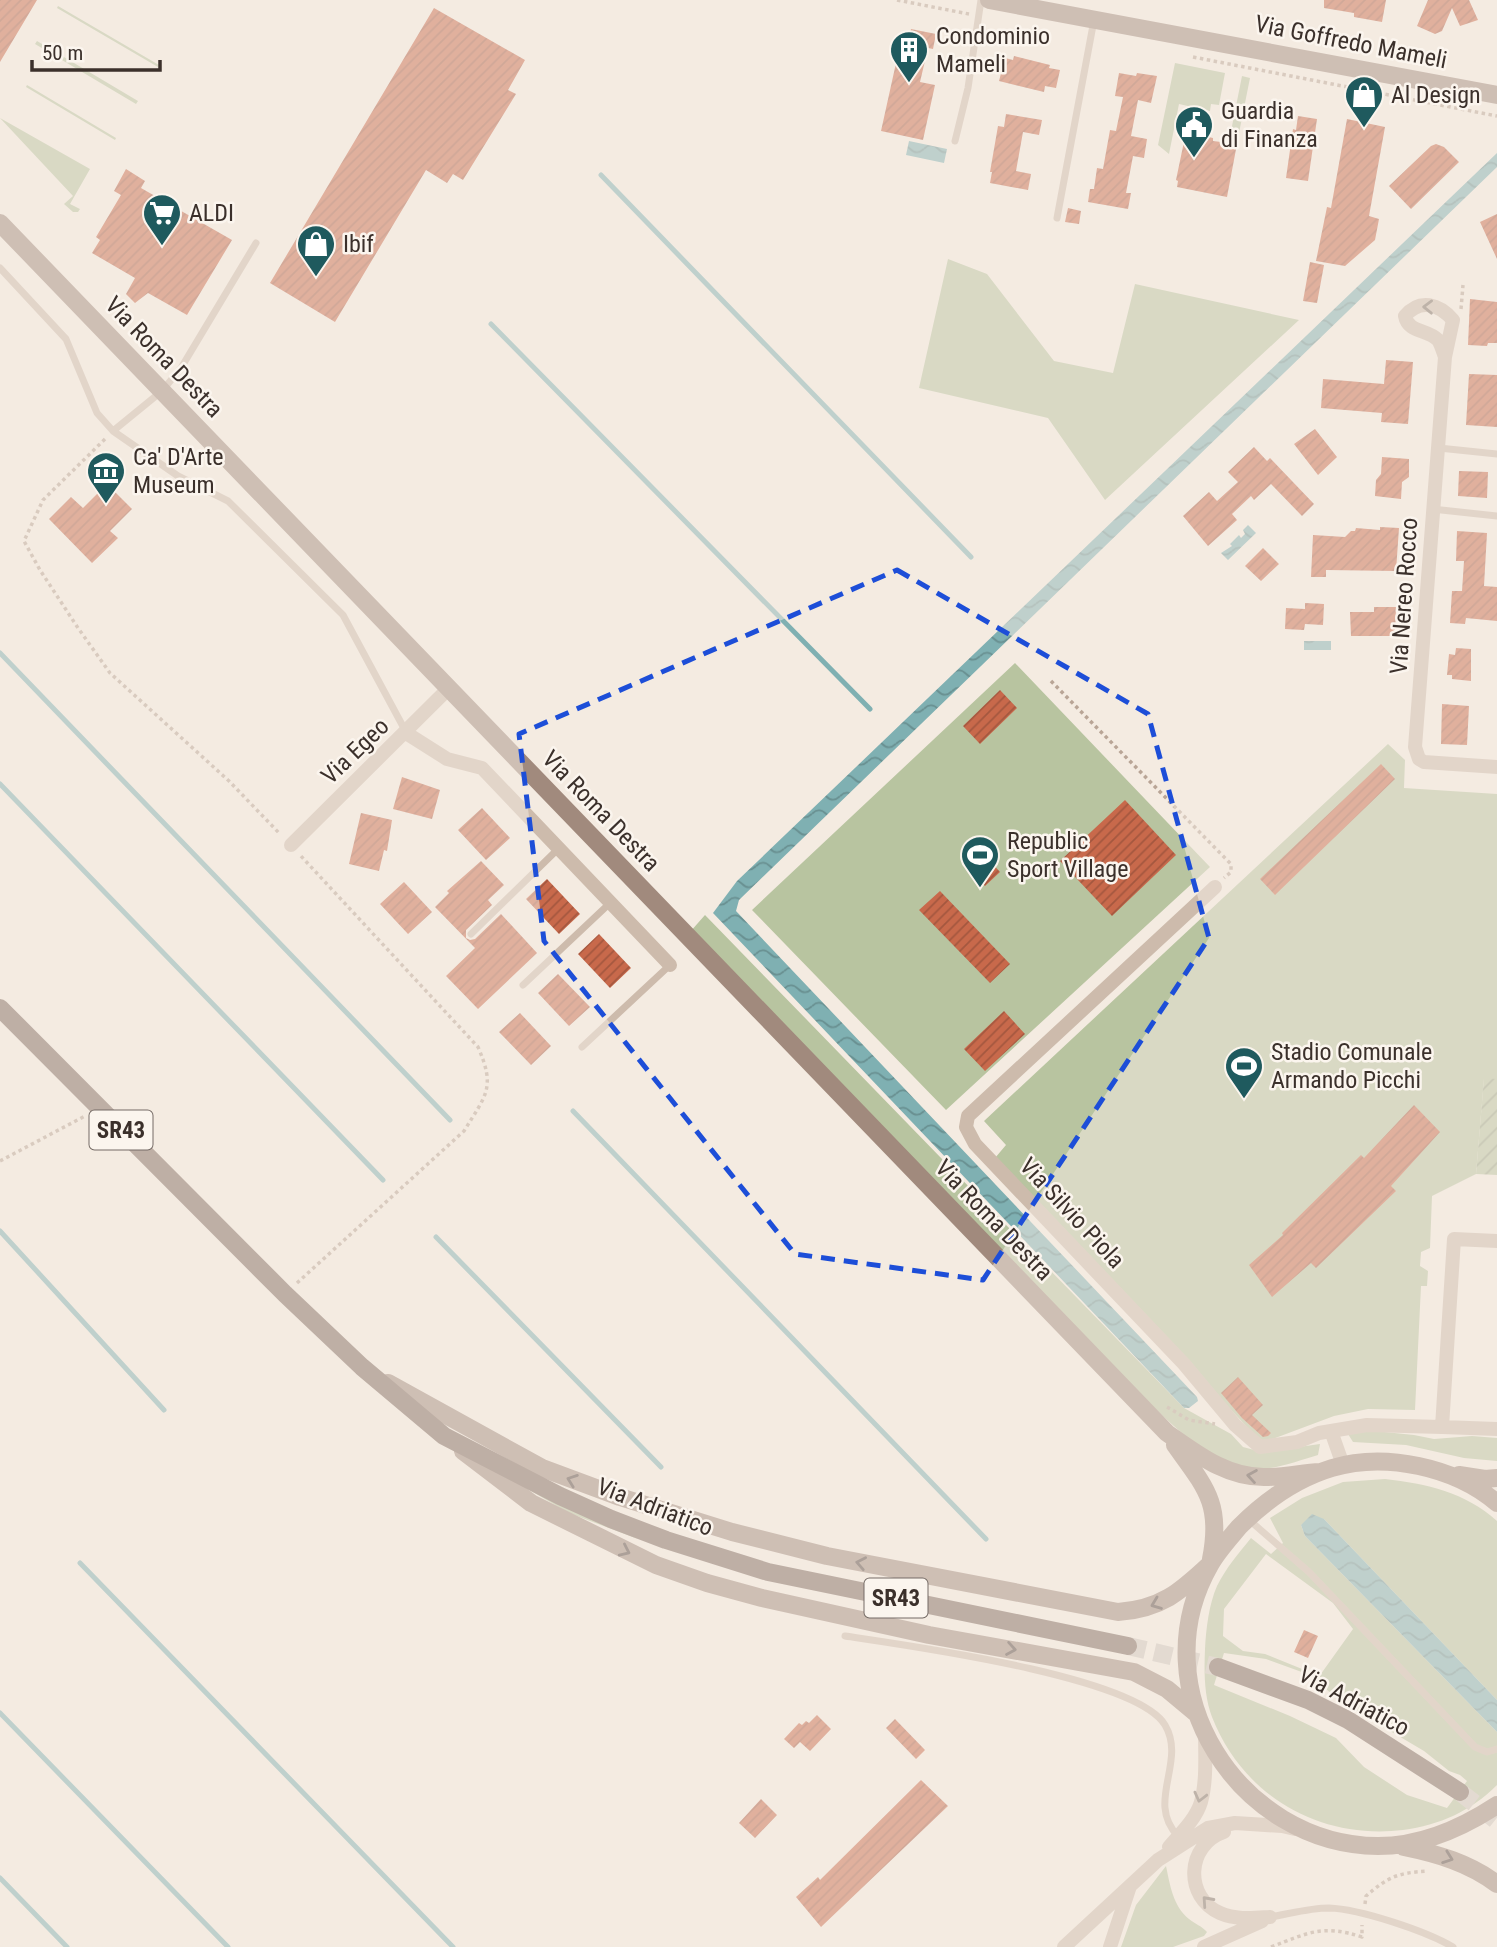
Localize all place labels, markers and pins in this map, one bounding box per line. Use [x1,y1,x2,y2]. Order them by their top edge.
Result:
place label: Condominio Mameli [936,22,1050,78]
building icon: Condominio Mameli [888,29,930,84]
shop icon: Al Design [1343,74,1385,129]
place label: Al Design [1391,81,1481,109]
place label: Guardia di Finanza [1221,97,1318,153]
public building icon: Guardia di Finanza [1173,104,1215,159]
supermarket icon: ALDI [141,192,183,247]
place label: ALDI [189,199,234,227]
shop icon: Ibif [295,223,337,278]
place label: Ibif [343,230,374,258]
place label: Ca' D'Arte Museum [133,443,224,499]
museum icon: Ca' D'Arte Museum [85,450,127,505]
place label: Republic Sport Village [1007,827,1128,883]
sports icon: Republic Sport Village [959,834,1001,889]
place label: Stadio Comunale Armando Picchi [1271,1038,1432,1094]
sports icon: Stadio Comunale Armando Picchi [1223,1045,1265,1100]

